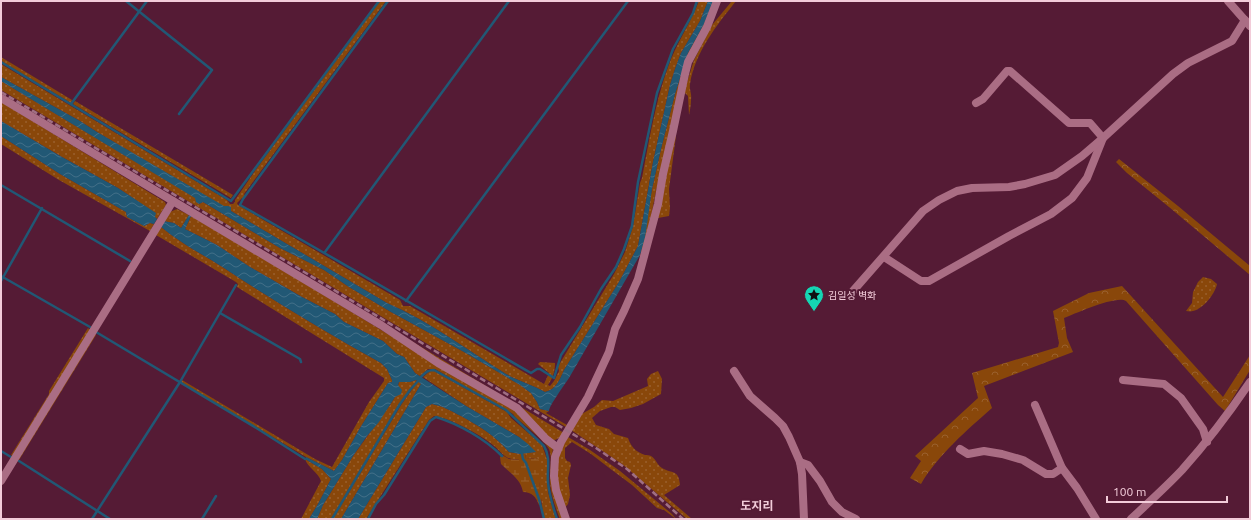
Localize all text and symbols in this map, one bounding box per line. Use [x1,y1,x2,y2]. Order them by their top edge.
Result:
place icon: 김일성 벽화 [803,284,825,312]
place label: 김일성 벽화 [828,290,876,301]
scale bar [1107,478,1227,504]
text: 100 m [1113,485,1146,498]
district label: 도지리 [740,499,774,512]

